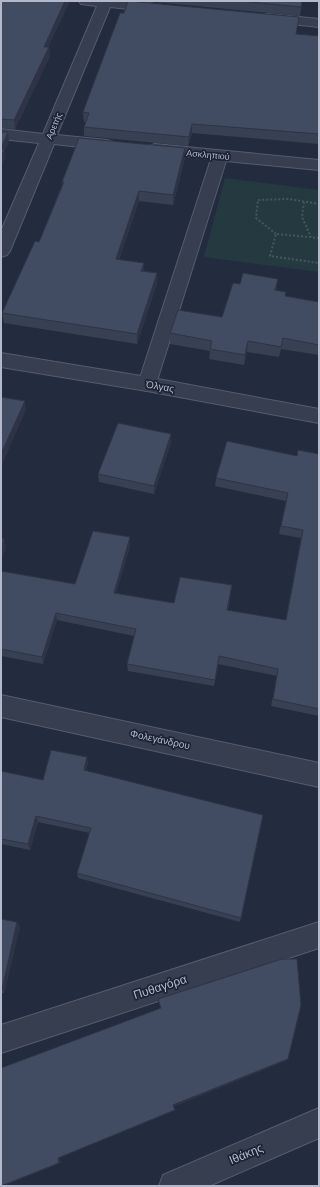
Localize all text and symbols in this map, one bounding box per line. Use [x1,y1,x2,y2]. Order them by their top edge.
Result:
street label: Αρετής [44,111,64,141]
street label: Ασκληπιού [186,148,230,162]
street label: Όλγας [144,378,175,395]
street label: Φολεγάνδρου [129,728,191,752]
street label: Πυθαγόρα [132,972,189,1002]
street label: Ιθάκης [227,1141,265,1167]

